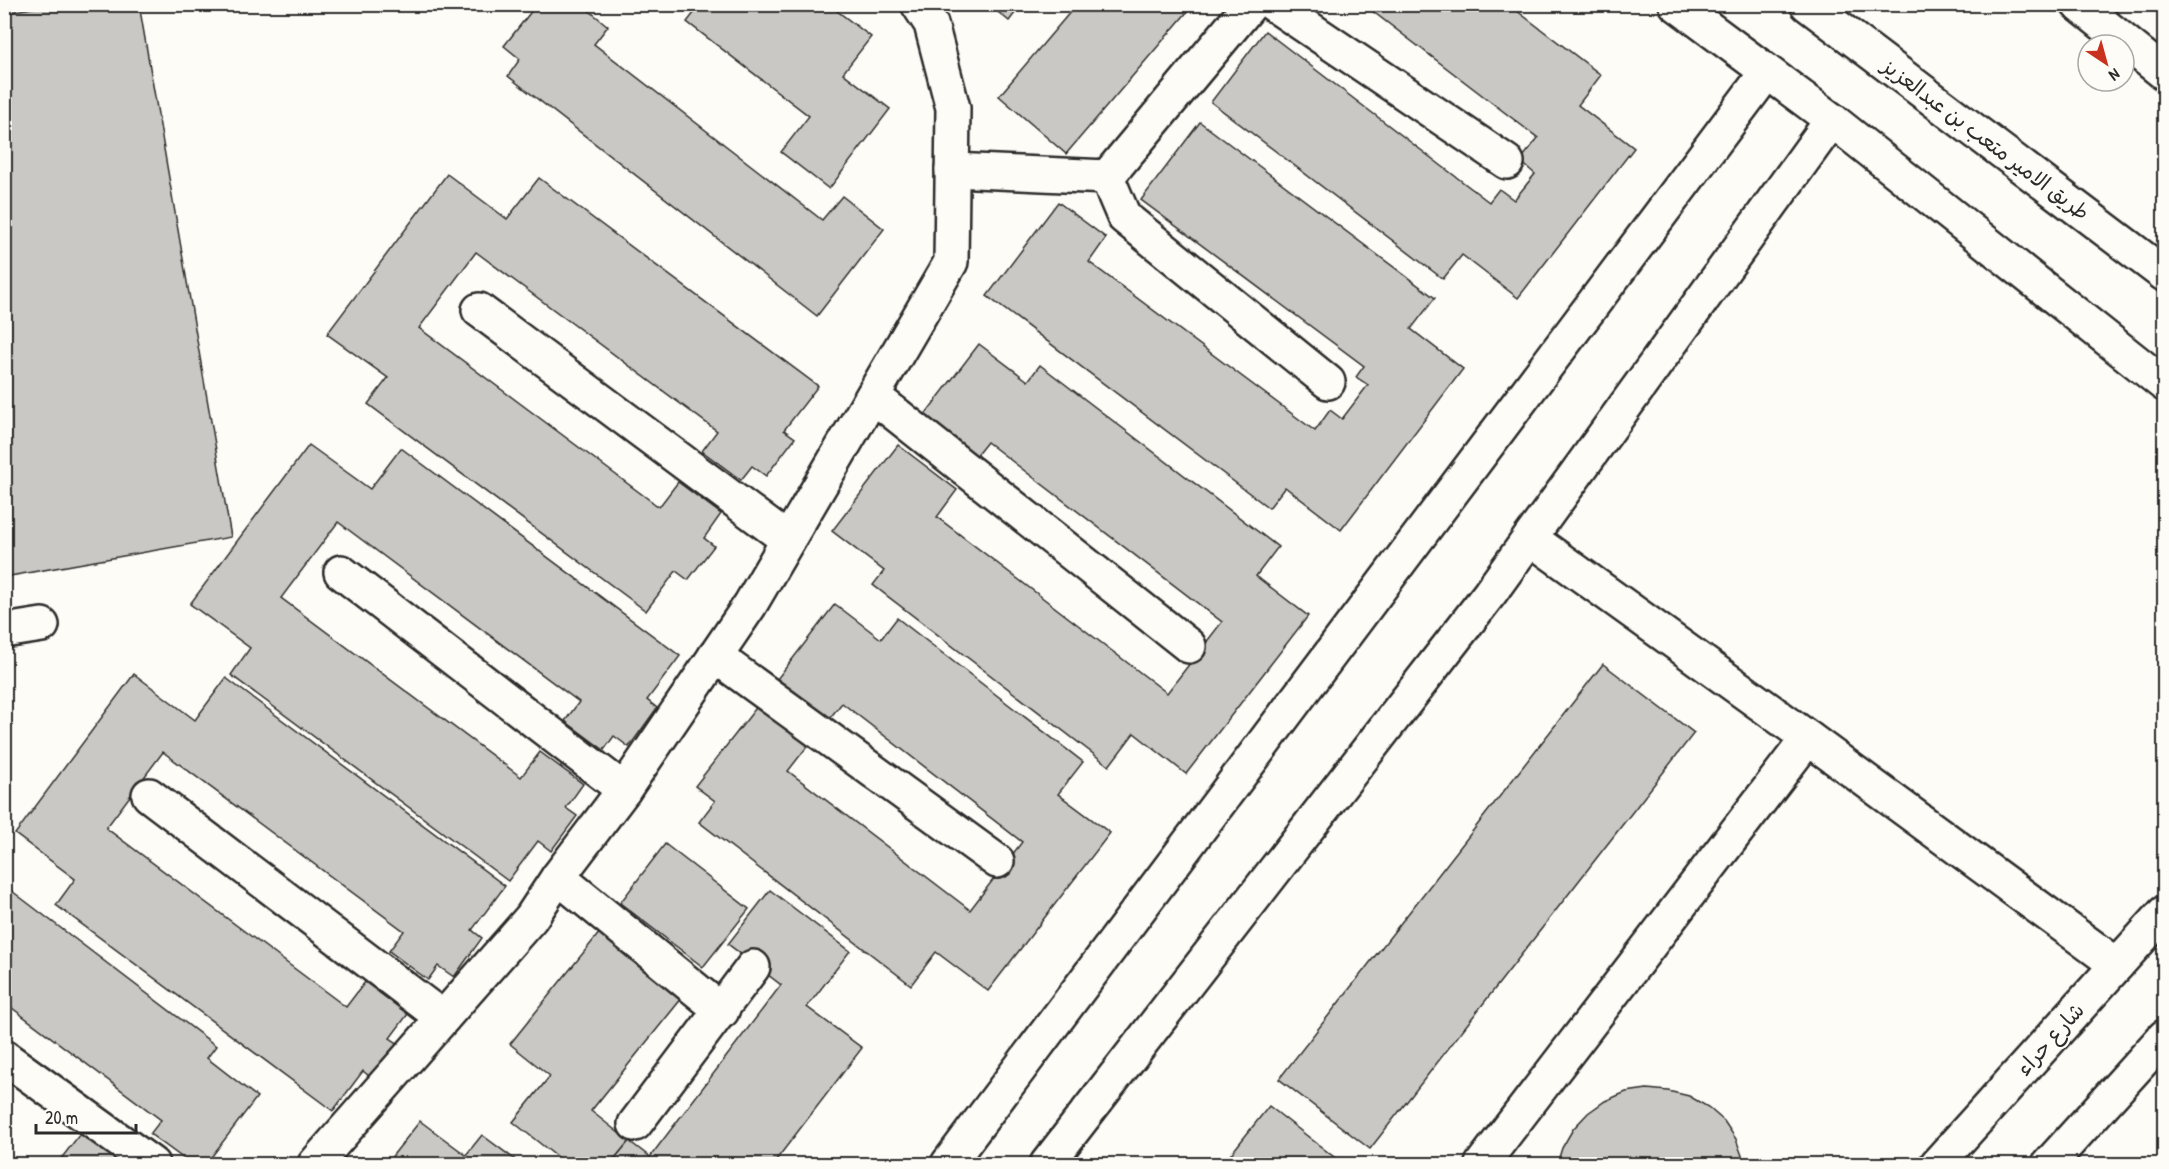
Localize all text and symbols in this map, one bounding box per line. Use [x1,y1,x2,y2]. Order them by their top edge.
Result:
north arrow [2076,33,2136,93]
street label: طريق الامير متعب بن عبدالعزيز [1875,50,2096,227]
text: N [2105,64,2125,87]
street label: شارع حراء [2009,996,2091,1082]
scale bar [36,1097,136,1135]
text: 20 m [45,1105,78,1130]

